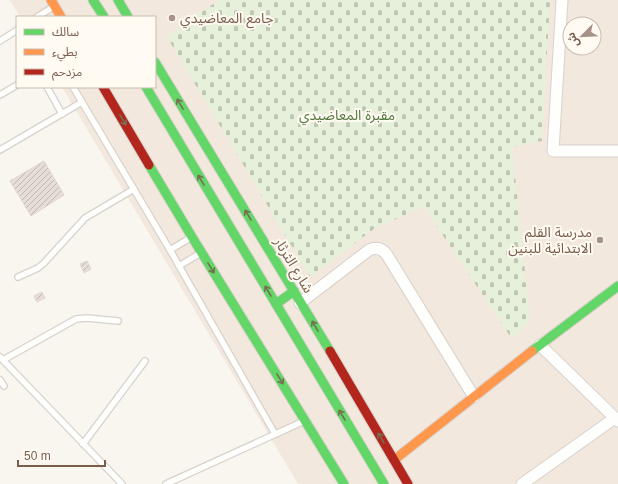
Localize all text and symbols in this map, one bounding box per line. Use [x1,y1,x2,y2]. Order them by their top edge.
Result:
place label: جامع المعاضيدي [180,10,273,29]
marker: جامع المعاضيدي [167,13,177,23]
legend [16,16,156,88]
north arrow [562,16,602,56]
text: سالك [52,25,79,39]
text: ش [564,30,582,49]
text: بطيء [52,45,78,62]
text: مزدحم [52,65,82,81]
one-way arrow [176,98,184,110]
park label: مقبرة المعاضيدي [299,107,395,126]
one-way arrow [119,114,127,126]
one-way arrow [197,174,205,186]
one-way arrow [243,209,251,221]
place label: مدرسة القلم الابتدائية للبنين [508,224,592,257]
street label: شارع الثرثار [268,233,317,297]
marker: مدرسة القلم الابتدائية للبنين [595,235,605,245]
one-way arrow [208,262,216,274]
one-way arrow [264,285,272,297]
one-way arrow [310,321,319,332]
one-way arrow [276,373,284,385]
one-way arrow [338,409,346,421]
one-way arrow [377,432,385,444]
scale bar [18,442,105,468]
text: 50 m [24,449,51,463]

